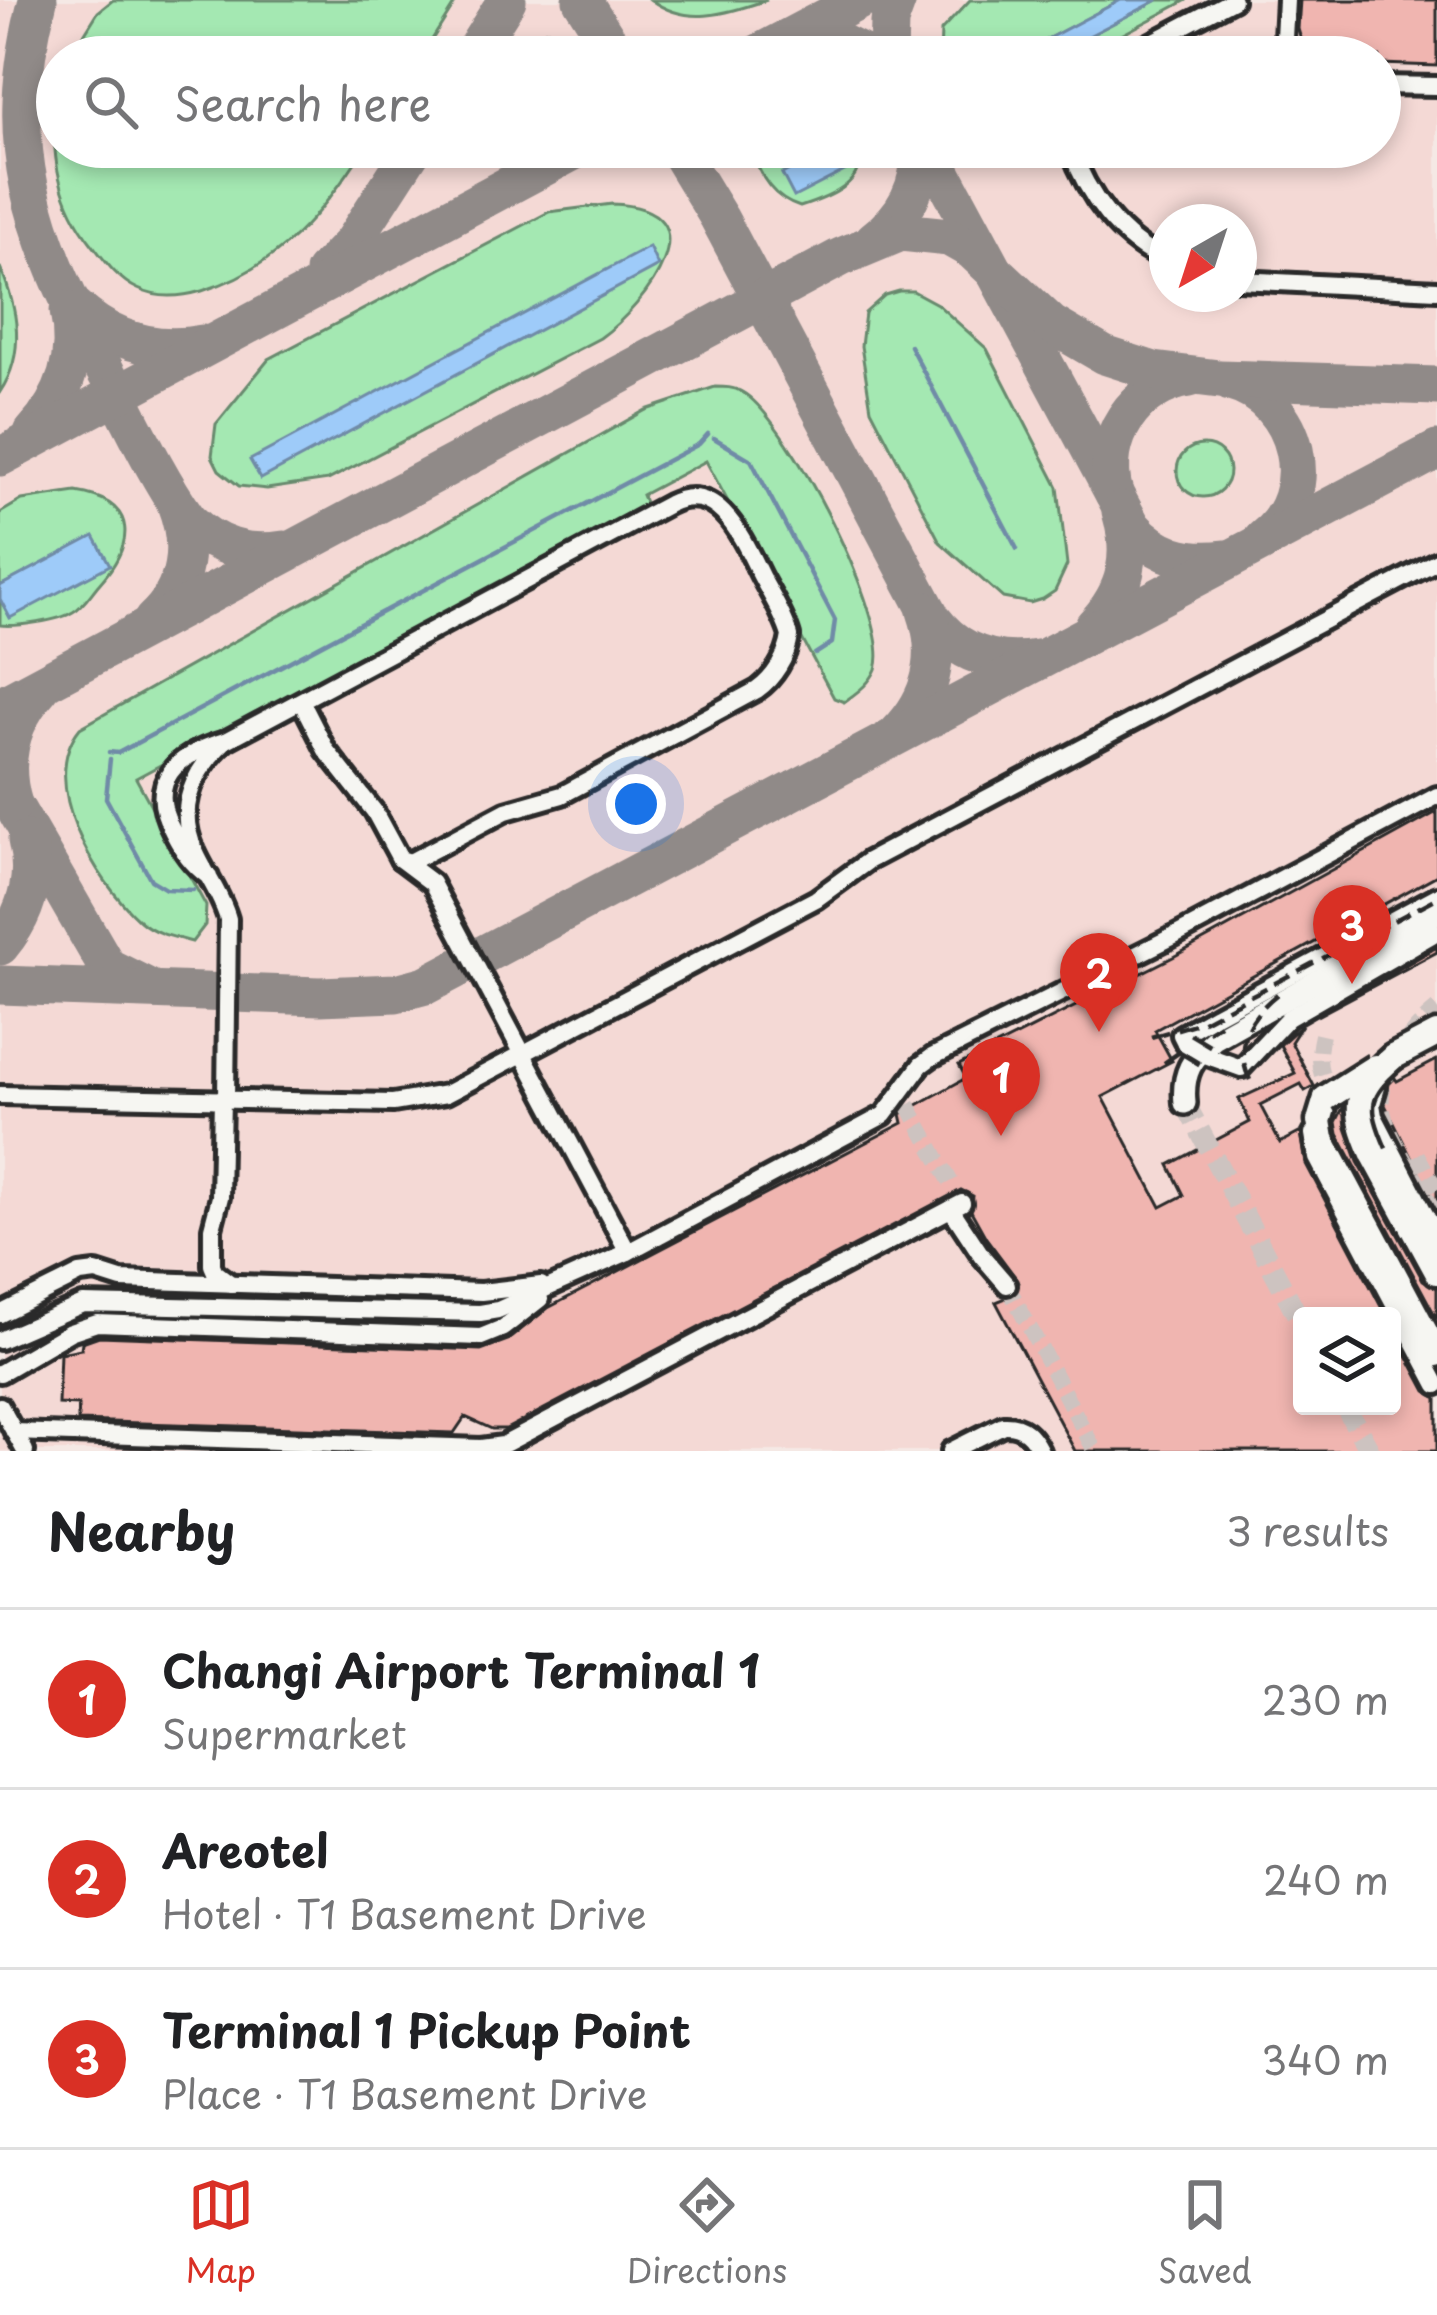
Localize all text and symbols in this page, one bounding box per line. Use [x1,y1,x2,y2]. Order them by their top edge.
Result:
search box [36,36,1401,168]
text: Search here [174,68,431,136]
icon: search [78,69,144,135]
north arrow [1149,204,1257,312]
your location [606,774,666,834]
pin: 3 [1313,885,1391,984]
pin: 2 [1060,933,1138,1032]
pin: 1 [962,1037,1040,1136]
map controls [1293,1307,1401,1415]
button: layers [1293,1307,1401,1415]
text: Nearby [48,1491,235,1568]
text: 3 results [1226,1500,1389,1559]
text: Changi Airport Terminal 1 [162,1635,760,1703]
text: 1 [78,1669,96,1728]
text: 230 m [1262,1669,1389,1728]
text: Supermarket [162,1703,407,1762]
text: Areotel [162,1815,328,1883]
text: 2 [73,1849,101,1908]
text: 240 m [1263,1849,1389,1908]
text: Hotel · T1 Basement Drive [162,1883,647,1942]
text: Terminal 1 Pickup Point [162,1995,691,2063]
text: 3 [74,2029,100,2088]
text: 340 m [1261,2029,1389,2088]
text: Place · T1 Basement Drive [162,2063,647,2122]
tab: Map [185,2172,256,2294]
tab: Directions [627,2172,787,2294]
tab: Saved [1158,2172,1252,2294]

